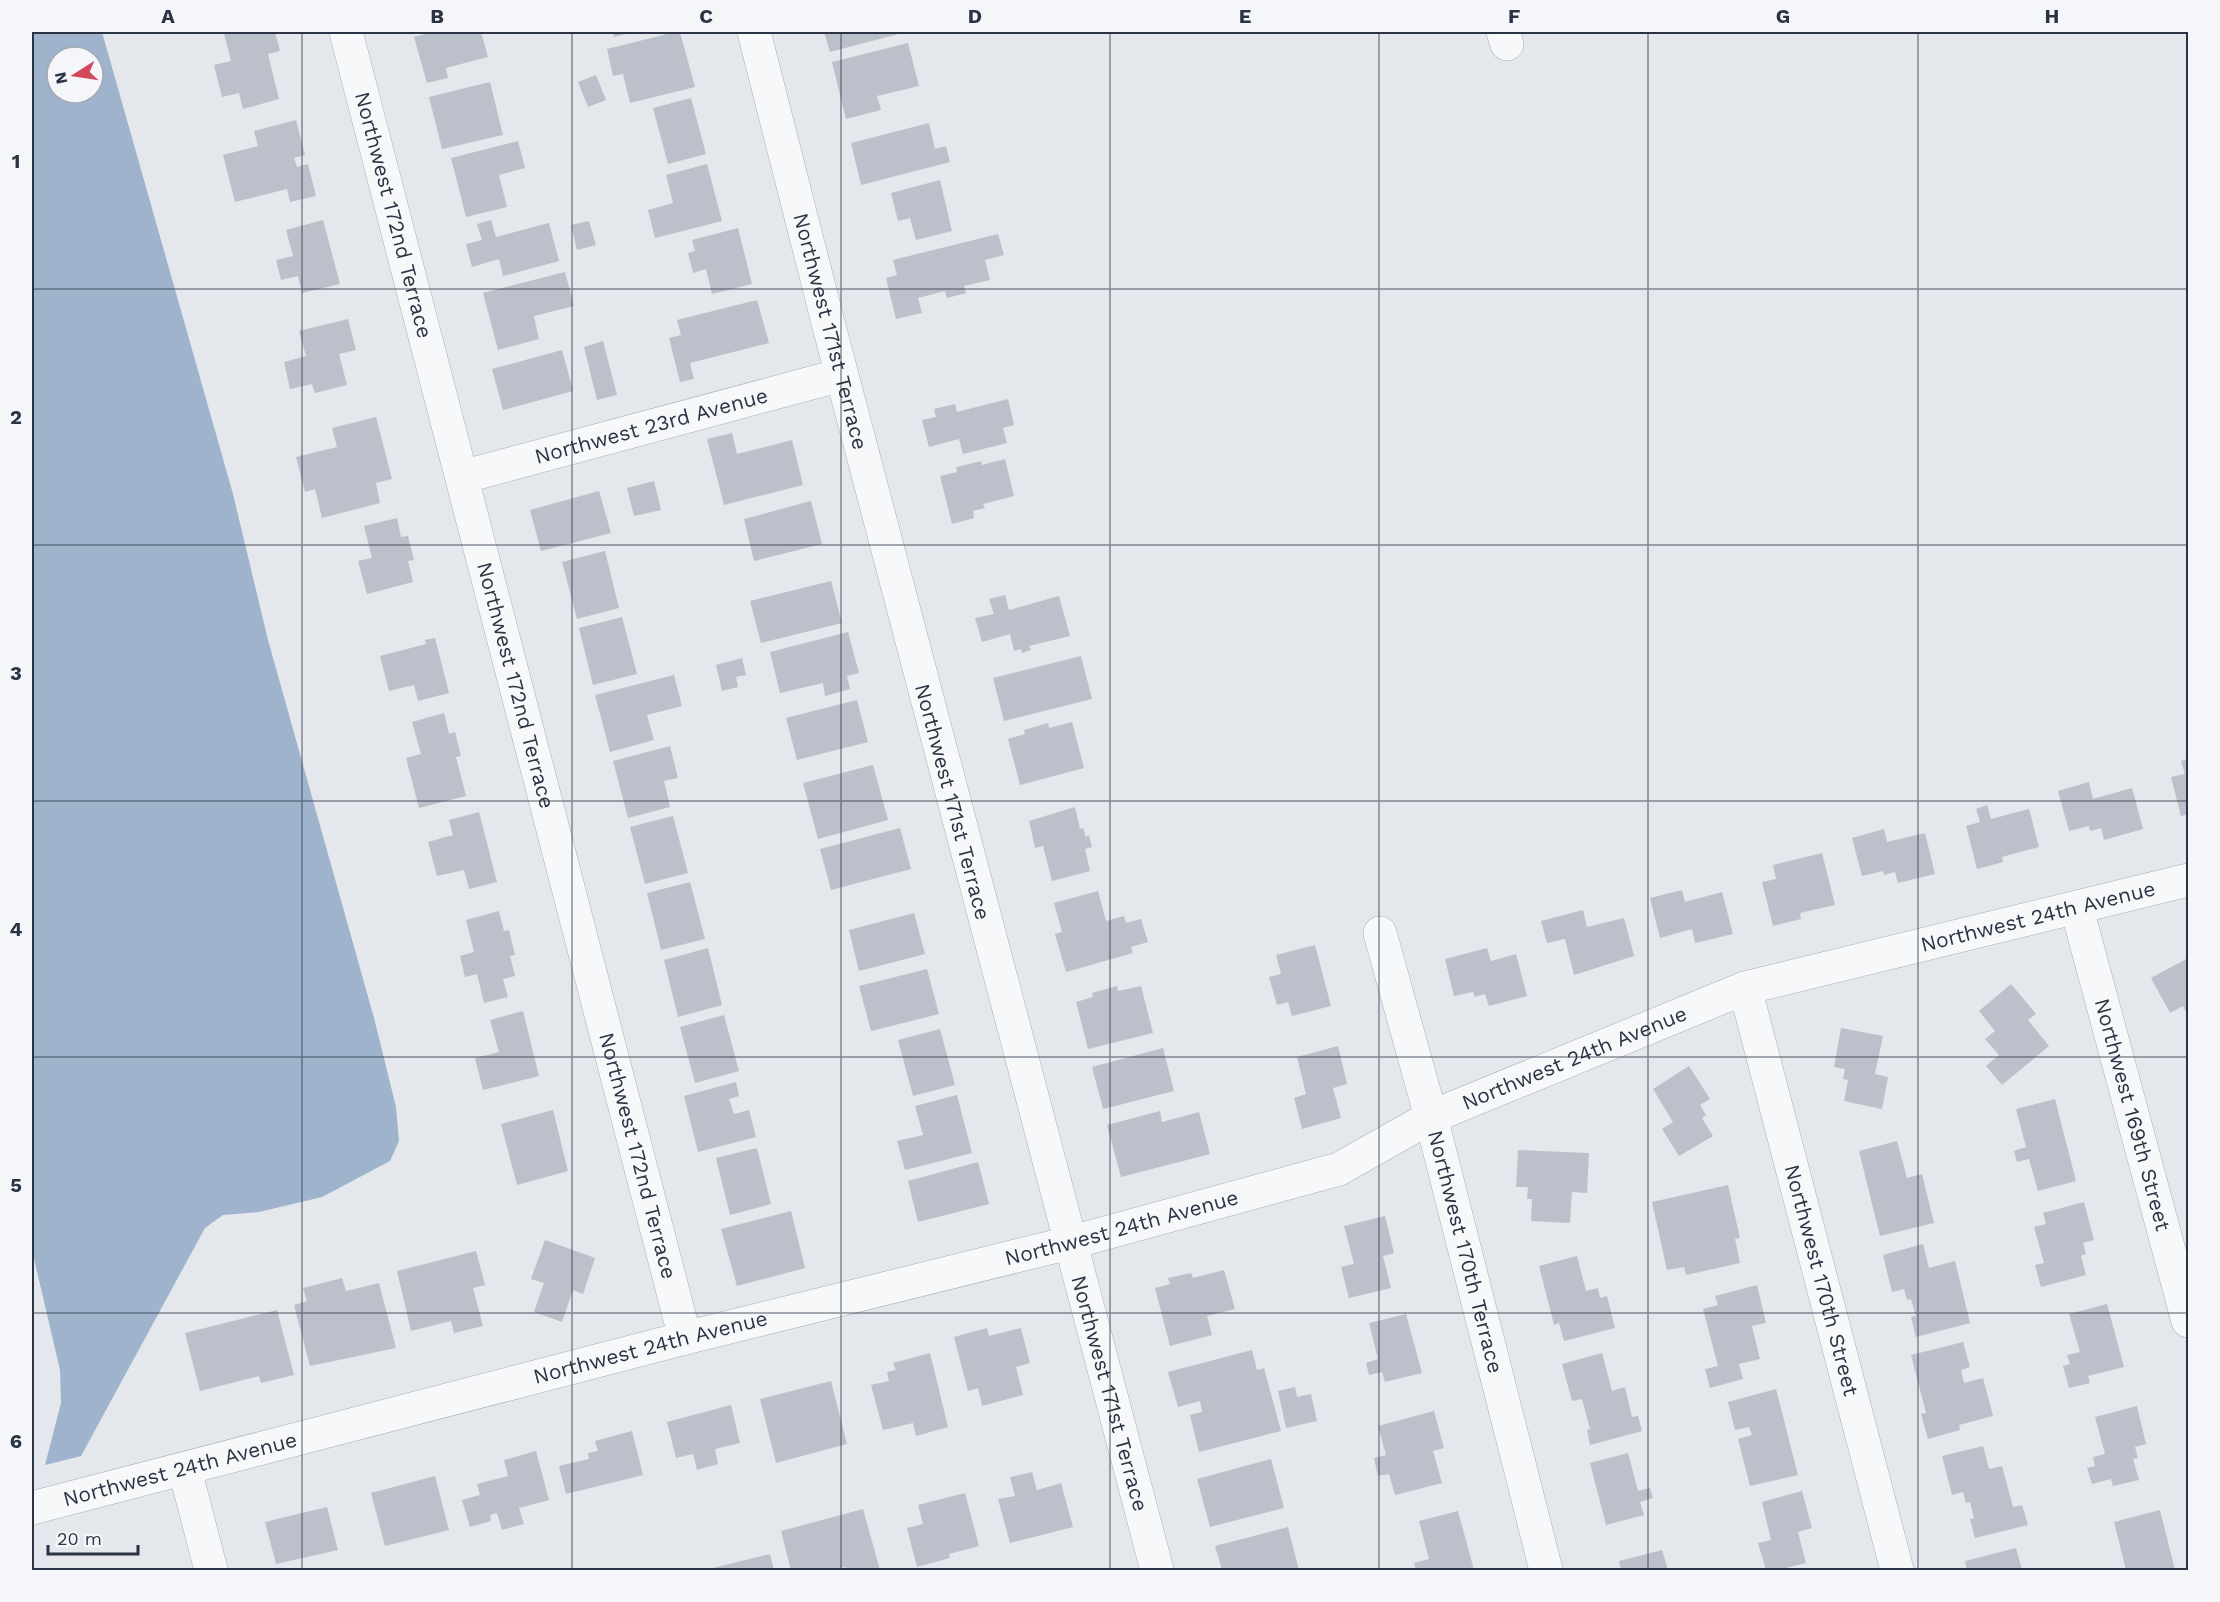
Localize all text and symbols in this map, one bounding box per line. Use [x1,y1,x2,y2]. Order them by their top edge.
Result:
text: A [161,4,175,28]
text: B [430,4,444,28]
text: C [699,4,713,28]
text: D [968,4,982,28]
text: E [1239,4,1251,28]
text: F [1508,4,1520,28]
text: G [1776,4,1790,28]
text: H [2045,4,2059,28]
north arrow [45,45,105,105]
text: N [50,70,71,86]
street label: Northwest 172nd Terrace [350,89,438,341]
text: 1 [12,149,20,173]
street label: Northwest 171st Terrace [789,210,873,452]
street label: Northwest 23rd Avenue [532,382,770,469]
text: 2 [10,405,22,429]
street label: Northwest 172nd Terrace [472,559,560,811]
text: 3 [10,661,22,685]
street label: Northwest 171st Terrace [910,681,996,923]
street label: Northwest 24th Avenue [1918,875,2158,957]
text: 4 [10,917,23,941]
street label: Northwest 169th Street [2090,996,2176,1234]
street label: Northwest 24th Avenue [1458,1000,1690,1115]
street label: Northwest 172nd Terrace [594,1030,682,1282]
street label: Northwest 170th Terrace [1423,1128,1509,1376]
street label: Northwest 170th Street [1780,1162,1864,1399]
text: 5 [10,1173,22,1197]
street label: Northwest 24th Avenue [1002,1184,1241,1270]
street label: Northwest 171st Terrace [1066,1273,1154,1514]
street label: Northwest 24th Avenue [531,1305,770,1389]
street label: Northwest 24th Avenue [60,1427,300,1511]
text: 6 [10,1429,22,1453]
scale bar [48,1518,138,1556]
text: 20 m [57,1528,102,1549]

